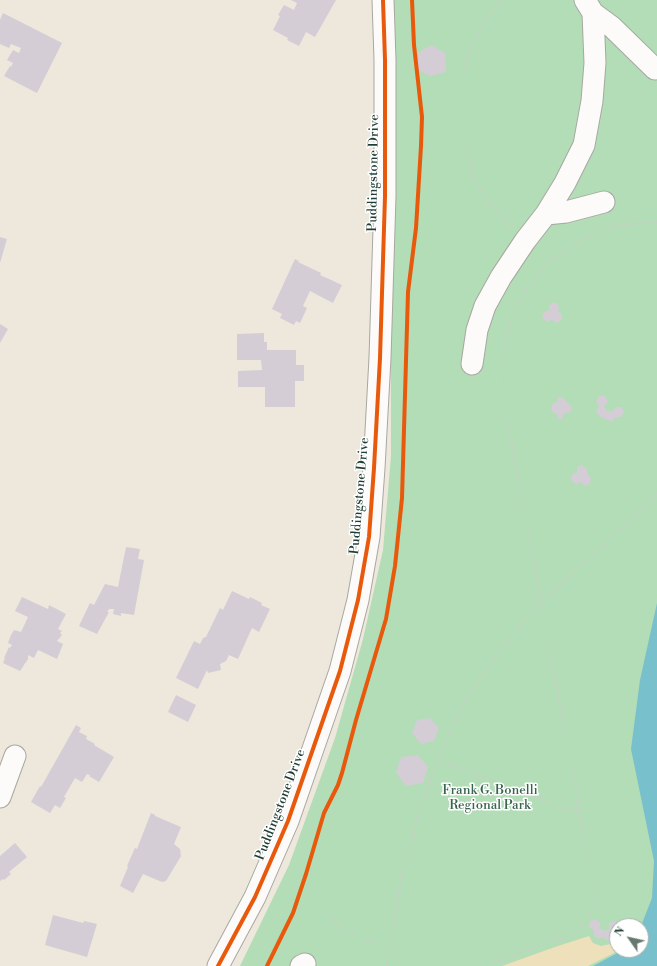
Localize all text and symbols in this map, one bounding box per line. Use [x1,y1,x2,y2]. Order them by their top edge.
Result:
street label: Puddingstone Drive [365,114,383,232]
street label: Puddingstone Drive [347,437,373,555]
street label: Puddingstone Drive [253,747,309,863]
park label: Frank G. Bonelli Regional Park [442,783,538,814]
north arrow [609,918,649,958]
text: N [612,924,628,939]

